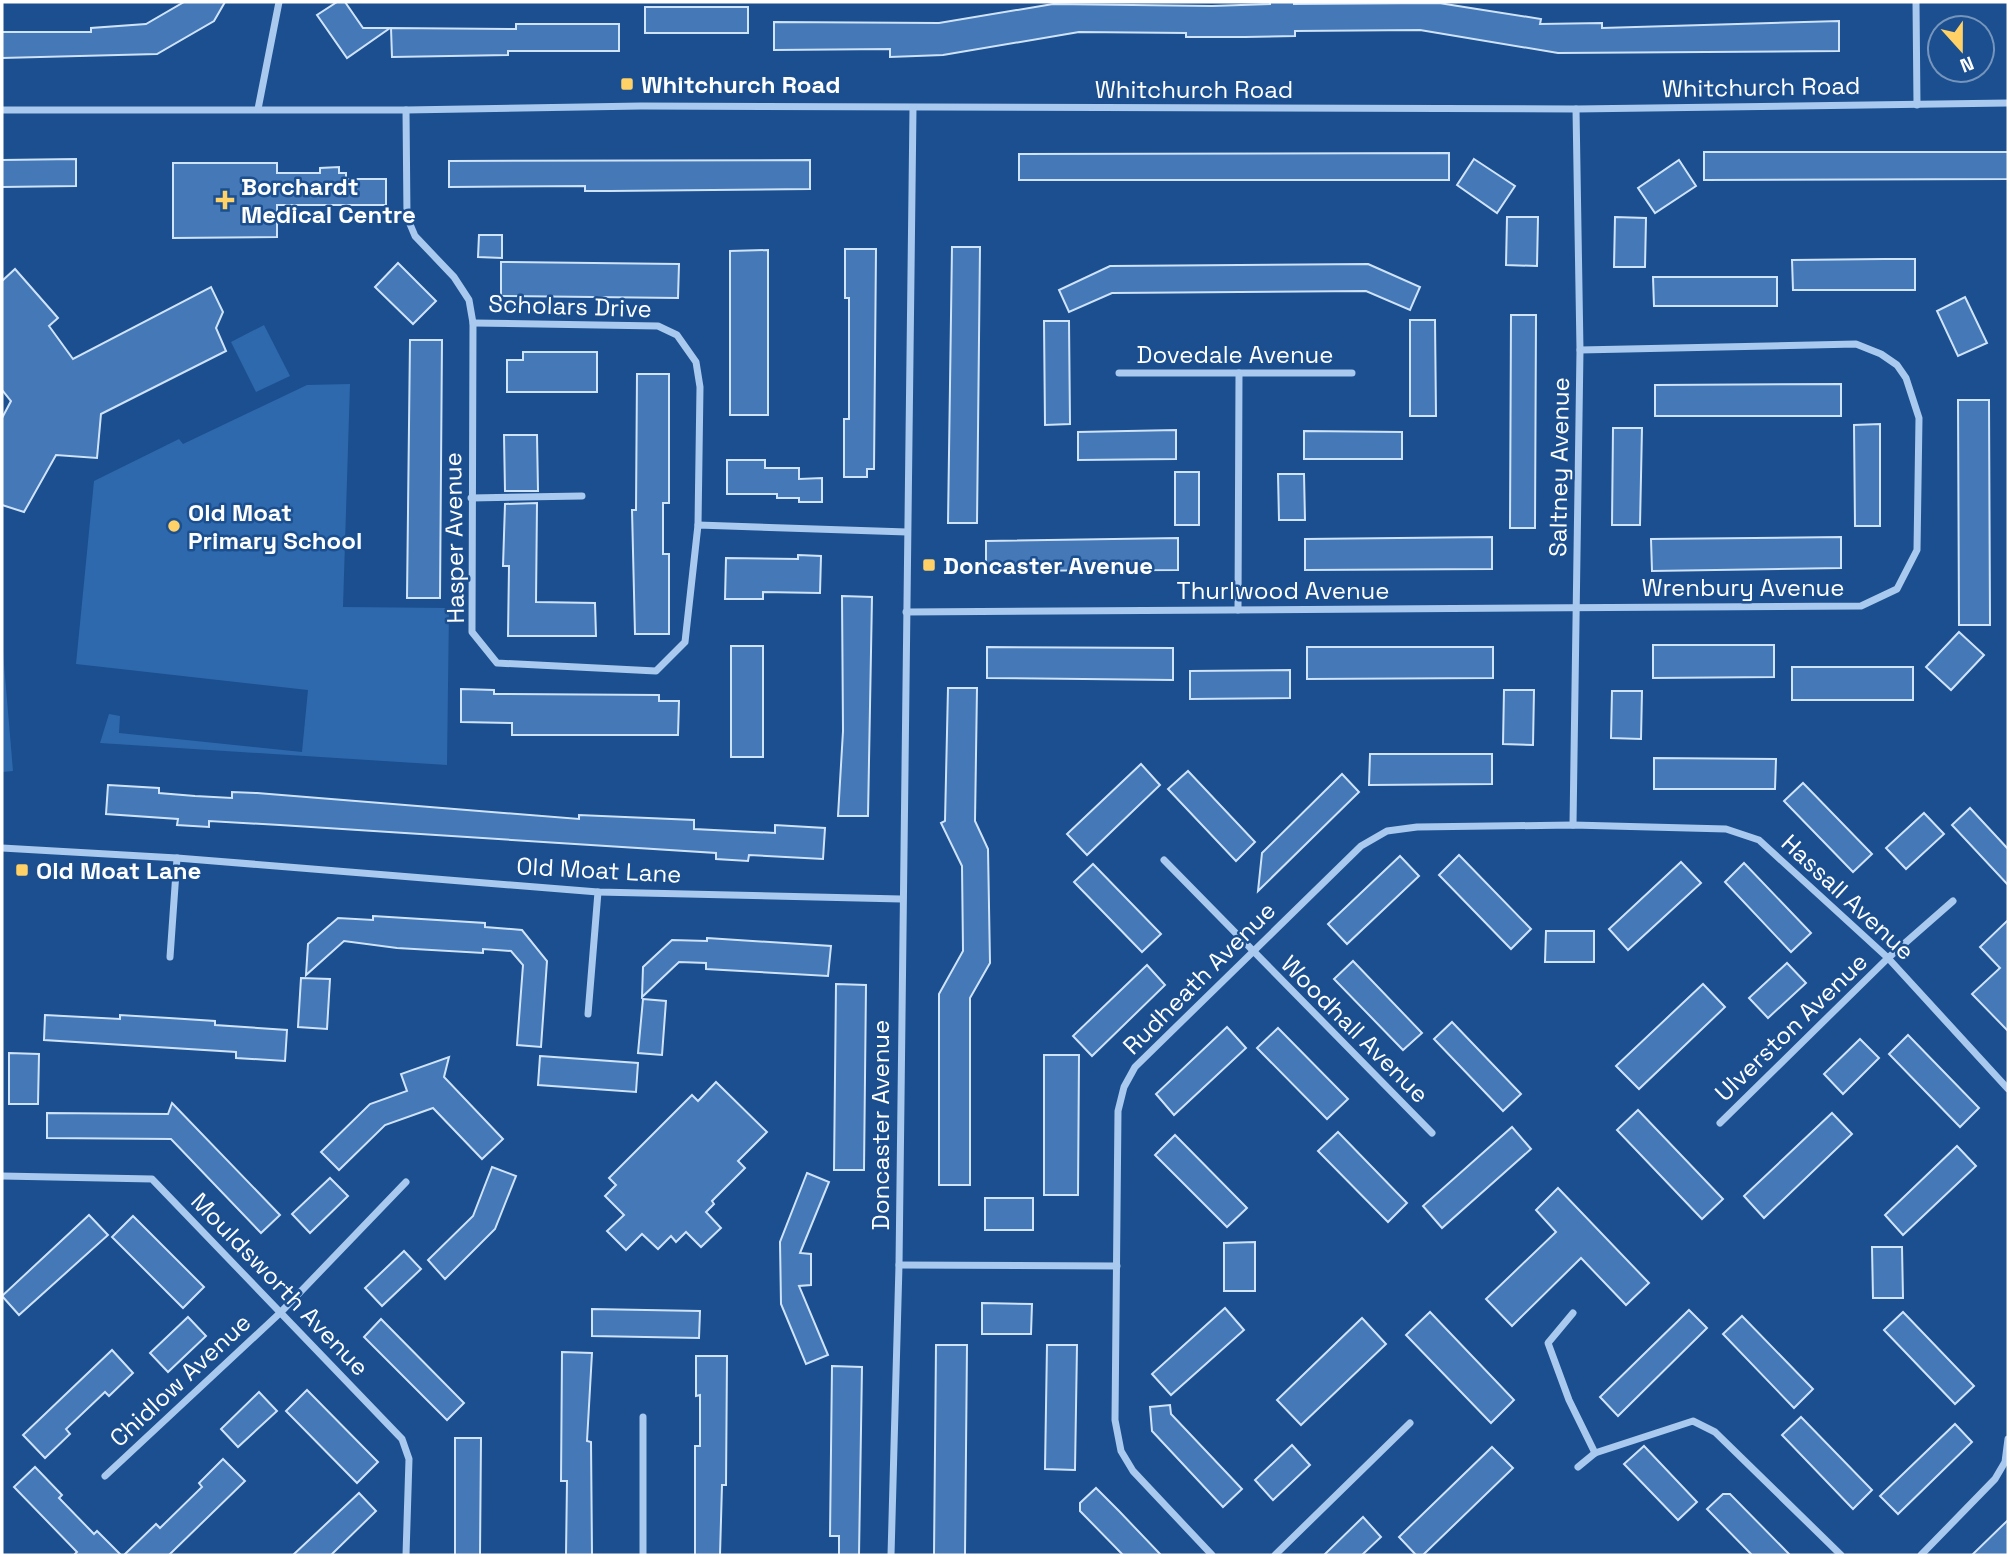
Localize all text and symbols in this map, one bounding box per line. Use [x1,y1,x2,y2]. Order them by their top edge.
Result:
north arrow [1926,14,1996,84]
text: N [1956,50,1977,78]
place label: Whitchurch Road [641,69,841,100]
street label: Whitchurch Road [1661,70,1861,104]
street label: Whitchurch Road [1095,74,1293,105]
marker: Whitchurch Road [619,76,635,92]
place label: Borchardt Medical Centre [241,171,416,230]
marker: Borchardt Medical Centre [215,190,235,210]
street label: Scholars Drive [488,288,652,324]
street label: Dovedale Avenue [1137,339,1333,370]
street label: Saltney Avenue [1542,377,1576,557]
street label: Hasper Avenue [437,452,471,624]
place label: Old Moat Primary School [188,497,362,556]
marker: Old Moat Primary School [166,518,182,534]
place label: Doncaster Avenue [943,550,1153,581]
marker: Doncaster Avenue [921,557,937,573]
street label: Wrenbury Avenue [1642,572,1844,603]
street label: Thurlwood Avenue [1177,575,1389,606]
street label: Hassall Avenue [1775,827,1921,967]
street label: Old Moat Lane [516,850,682,890]
place label: Old Moat Lane [36,855,201,886]
marker: Old Moat Lane [14,862,30,878]
street label: Rudheath Avenue [1116,895,1282,1061]
street label: Ulverston Avenue [1708,946,1874,1108]
street label: Woodhall Avenue [1275,949,1435,1109]
street label: Doncaster Avenue [865,1020,896,1230]
street label: Mouldsworth Avenue [184,1186,376,1382]
street label: Chidlow Avenue [103,1307,257,1453]

